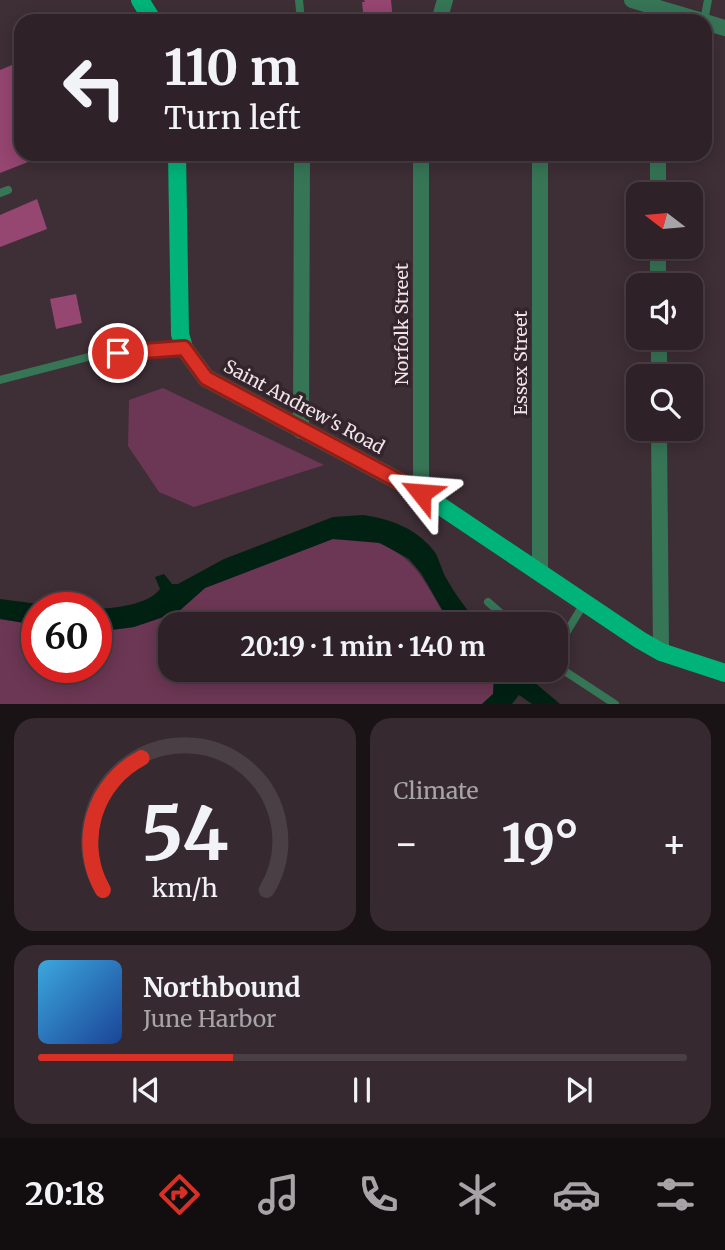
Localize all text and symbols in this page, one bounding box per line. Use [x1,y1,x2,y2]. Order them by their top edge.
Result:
text: 110 m [164,37,299,98]
icon: left [49,42,140,133]
text: Turn left [164,98,301,138]
north arrow [626,182,704,259]
map controls [626,182,703,441]
street label: Norfolk Street [390,263,413,385]
button: sound [626,273,703,350]
street label: Essex Street [509,310,532,416]
pin [88,323,148,383]
icon: arrive [99,334,137,372]
street label: Saint Andrew's Road [220,354,389,459]
button: search [626,364,703,441]
position arrow [384,456,458,530]
speed limit sign: 60 [21,592,112,683]
text: 20:19 · 1 min · 140 m [240,630,486,663]
text: Climate [394,776,479,805]
text: 54 [141,789,229,881]
text: 19° [501,811,579,876]
text: − [394,820,419,867]
text: + [662,820,687,867]
text: km/h [152,872,218,904]
text: Northbound [143,971,301,1004]
text: June Harbor [143,1004,276,1033]
icon: previous [127,1071,165,1109]
icon: pause [343,1071,381,1109]
icon: next [560,1071,598,1109]
icon: directions [155,1170,204,1219]
icon: music [254,1170,303,1219]
icon: phone [354,1170,403,1219]
icon: climate [453,1170,502,1219]
icon: car [552,1170,601,1219]
icon: filters [651,1170,700,1219]
text: 20:18 [25,1174,105,1214]

